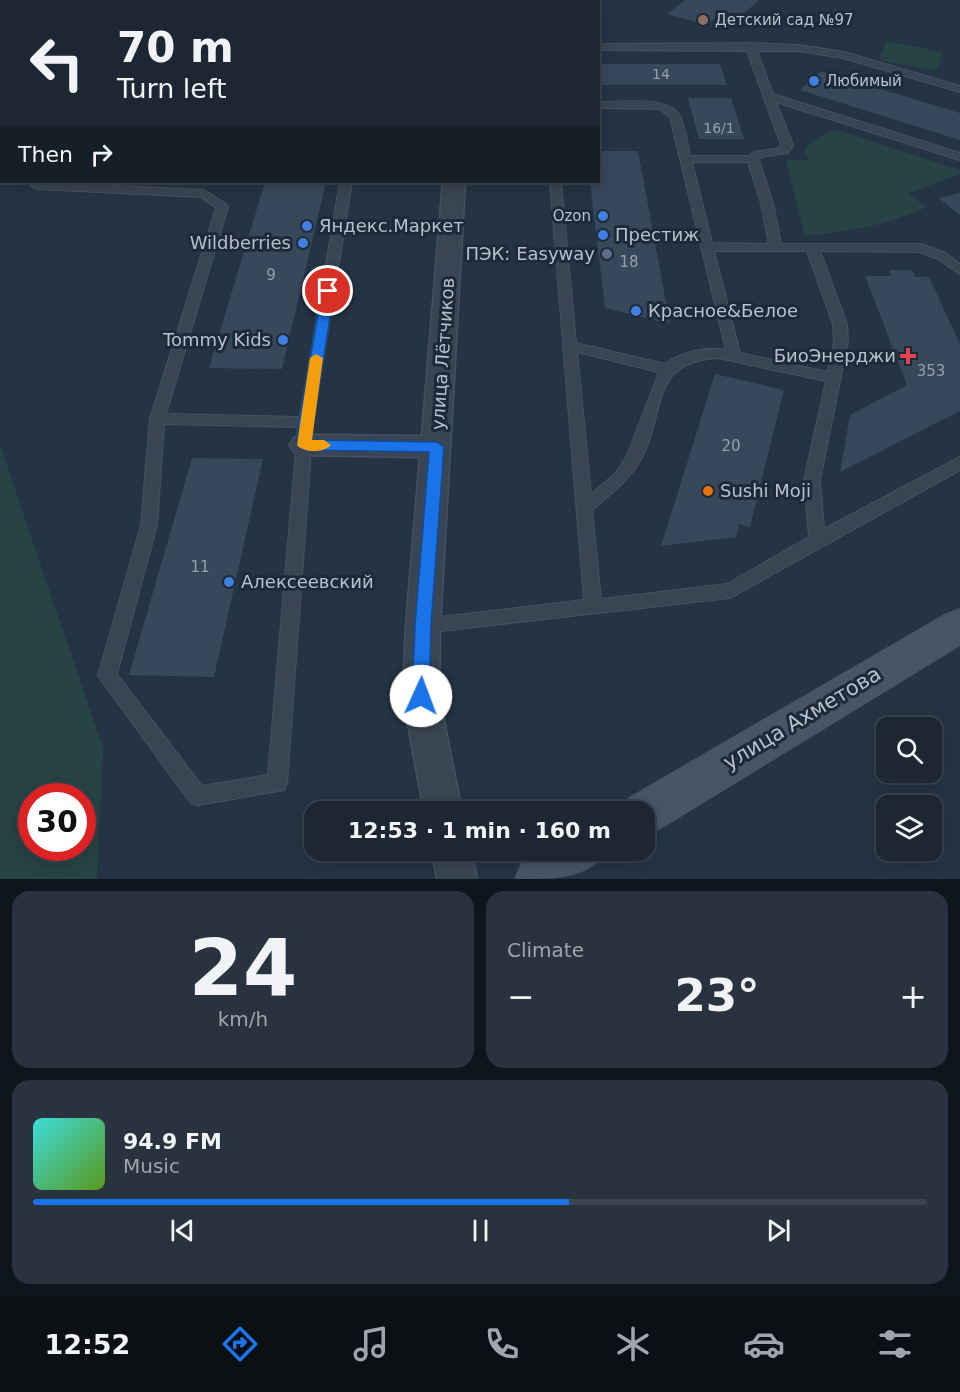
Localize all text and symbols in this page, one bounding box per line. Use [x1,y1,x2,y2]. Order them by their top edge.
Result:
place label: Детский сад №97 [715,11,854,29]
marker: Детский сад №97 [696,13,710,27]
text: 70 m [117,23,234,72]
icon: left [18,24,96,102]
house number: 14 [652,66,670,82]
place label: Любимый [826,72,902,90]
text: Turn left [117,73,227,104]
marker: Любимый [807,74,821,88]
house number: 16/1 [703,120,735,136]
icon: right [85,138,118,171]
text: Then [18,142,73,167]
place label: Ozon [553,207,591,225]
marker: Ozon [596,209,610,223]
place label: Яндекс.Маркет [319,215,464,236]
marker: Яндекс.Маркет [300,219,314,233]
place label: Престиж [615,224,699,245]
marker: Престиж [596,228,610,242]
place label: Wildberries [190,232,291,253]
marker: Wildberries [296,236,310,250]
place label: ПЭК: Easyway [465,243,595,264]
marker: ПЭК: Easyway [600,247,614,261]
house number: 18 [619,253,639,271]
pin [302,265,353,316]
house number: 9 [266,266,276,284]
icon: arrive [311,274,344,307]
street label: улица Лётчиков [427,277,458,431]
place label: Красное&Белое [648,300,798,321]
marker: Красное&Белое [629,304,643,318]
place label: Tommy Kids [162,329,271,350]
marker: Tommy Kids [276,333,290,347]
place label: БиоЭнерджи [774,345,896,366]
marker: БиоЭнерджи [901,349,915,363]
house number: 353 [917,362,945,380]
house number: 20 [721,437,741,455]
place label: Sushi Moji [720,480,811,501]
marker: Sushi Moji [701,484,715,498]
house number: 11 [190,558,210,576]
place label: Алексеевский [241,571,374,592]
marker: Алексеевский [222,575,236,589]
street label: улица Ахметова [719,662,885,774]
position arrow [389,664,453,728]
map controls [876,717,942,861]
button: search [876,717,942,783]
speed limit sign: 30 [18,783,96,861]
button: layers [876,795,942,861]
text: 12:53 · 1 min · 160 m [348,818,611,843]
text: 24 [189,923,297,1013]
text: Climate [507,938,584,962]
text: 23° [674,969,760,1022]
text: − [507,977,535,1016]
text: + [899,977,927,1016]
text: km/h [218,1007,268,1031]
text: 94.9 FM [123,1129,222,1154]
text: Music [123,1154,180,1178]
icon: previous [166,1214,199,1247]
icon: pause [464,1214,497,1247]
icon: next [762,1214,795,1247]
icon: directions [219,1323,261,1365]
icon: music [350,1323,392,1365]
icon: phone [481,1323,523,1365]
icon: climate [612,1323,654,1365]
icon: car [743,1323,785,1365]
icon: filters [874,1323,916,1365]
text: 12:52 [44,1329,130,1360]

